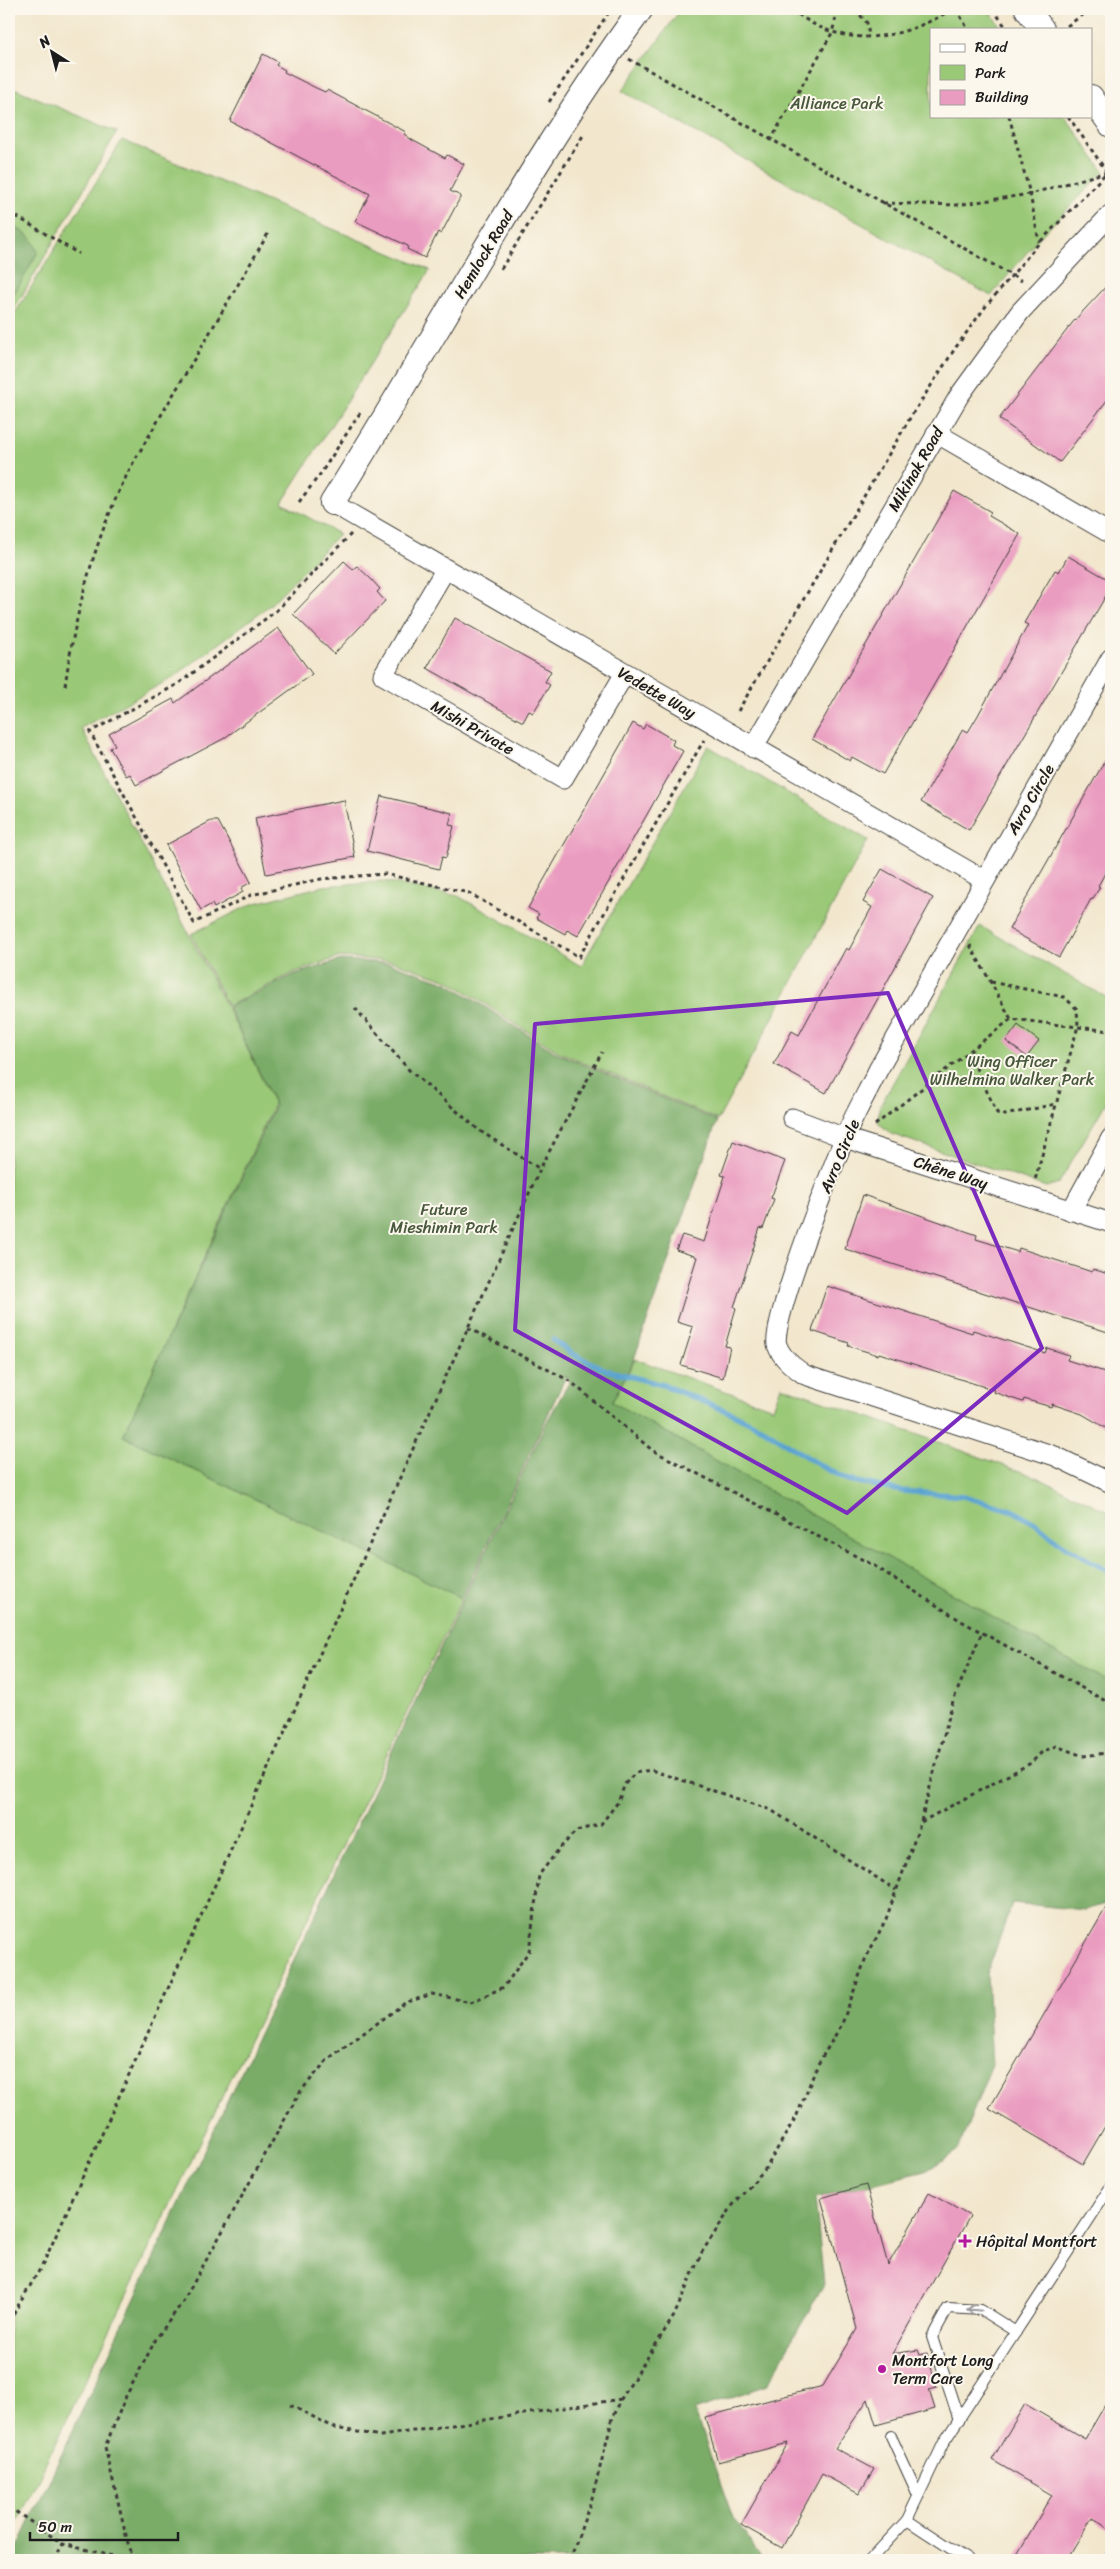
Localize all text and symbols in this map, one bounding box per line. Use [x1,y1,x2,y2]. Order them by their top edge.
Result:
north arrow [28,28,78,78]
legend [930,28,1092,118]
text: N [33,29,56,55]
text: Road [975,34,1008,60]
text: Park [975,60,1006,86]
text: Building [975,84,1029,110]
park label: Alliance Park [789,89,884,118]
street label: Hemlock Road [445,203,522,304]
street label: Mikinak Road [879,420,952,517]
street label: Vedette Way [612,658,702,727]
street label: Mishi Private [425,692,520,763]
street label: Avro Circle [998,758,1063,841]
park label: Wing Officer Wilhelmina Walker Park [930,1047,1095,1094]
street label: Avro Circle [810,1114,868,1199]
street label: Chêne Way [910,1147,992,1198]
park label: Future Mieshimin Park [390,1195,498,1242]
place label: Hôpital Montfort [976,2227,1097,2256]
marker: Hôpital Montfort [958,2234,972,2248]
one-way arrow [966,2305,982,2315]
place label: Montfort Long Term Care [892,2346,994,2393]
marker: Montfort Long Term Care [876,2363,888,2375]
scale bar [30,2509,178,2541]
text: 50 m [38,2514,73,2540]

